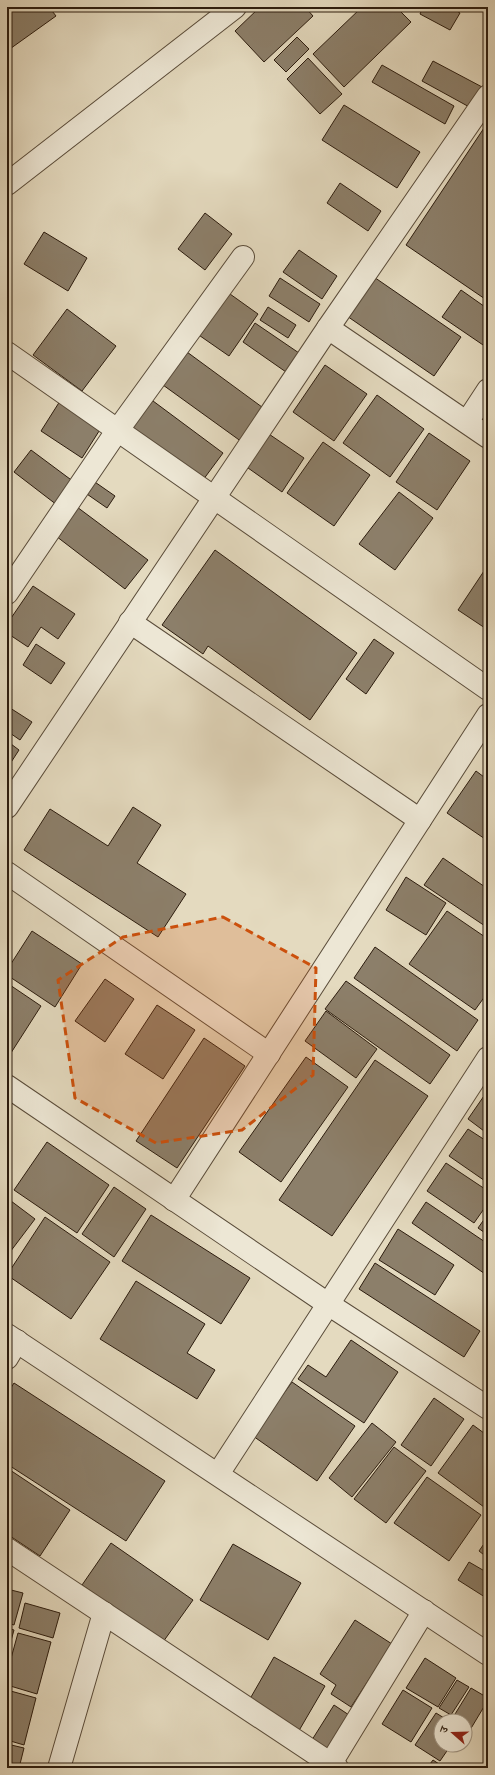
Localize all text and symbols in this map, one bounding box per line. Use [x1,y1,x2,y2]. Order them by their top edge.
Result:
north arrow [433,1713,473,1753]
text: उ [436,1723,453,1736]

